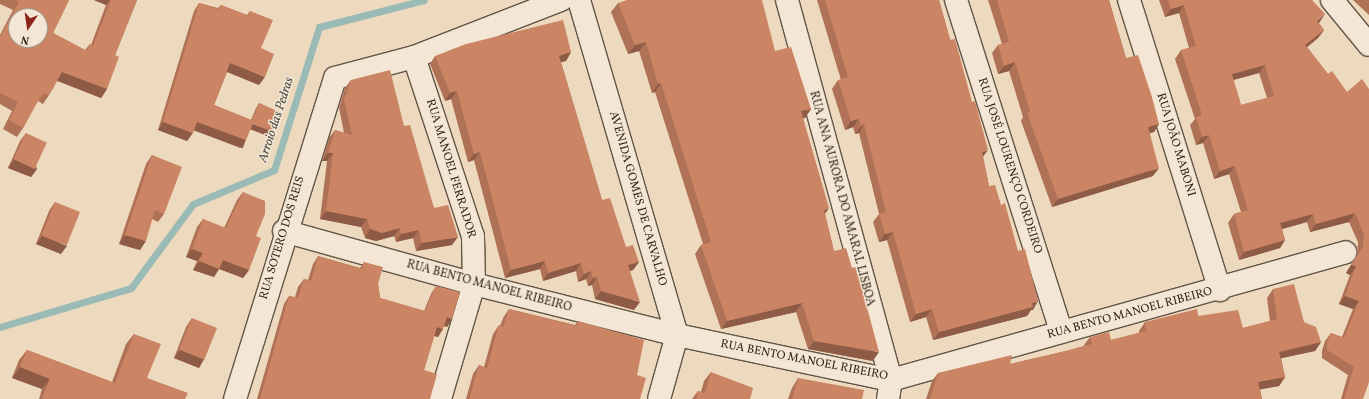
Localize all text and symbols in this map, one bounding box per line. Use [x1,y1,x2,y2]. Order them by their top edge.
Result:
north arrow [8,8,48,48]
text: N [20,31,31,47]
water label: Arroio das Pedras [256,75,298,165]
street label: RUA JOSÉ LOURENÇO CORDEIRO [974,76,1044,256]
street label: RUA ANA AURORA DO AMARAL LISBOA [805,90,877,308]
street label: RUA JOÃO MABONI [1152,91,1198,199]
street label: RUA MANOEL FERRADOR [422,98,478,240]
street label: AVENIDA GOMES DE CARVALHO [605,110,669,288]
street label: RUA SOTERO DOS REIS [257,175,309,301]
street label: RUA BENTO MANOEL RIBEIRO [405,258,573,316]
street label: RUA BENTO MANOEL RIBEIRO [1046,285,1214,343]
street label: RUA BENTO MANOEL RIBEIRO [719,338,889,384]

